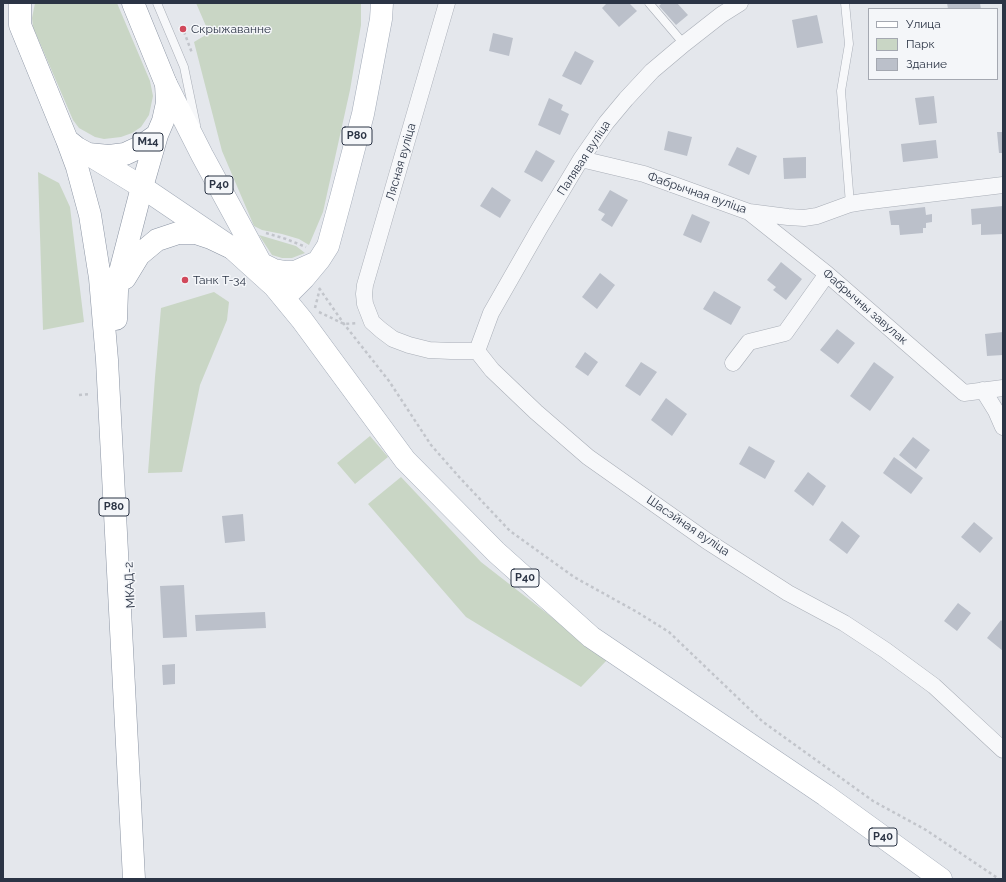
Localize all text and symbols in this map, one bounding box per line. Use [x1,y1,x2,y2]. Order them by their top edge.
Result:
legend [868,8,998,80]
text: Улица [906,17,941,31]
place label: Скрыжаванне [191,22,271,36]
marker: Скрыжаванне [178,24,188,34]
text: Парк [906,37,935,51]
text: Здание [906,57,947,71]
street label: Палявая вуліца [554,118,614,198]
street label: Лясная вуліца [383,121,419,203]
road number: Р80 [342,127,372,145]
road number: М14 [133,133,163,151]
street label: Фабрычная вуліца [646,169,748,217]
road number: Р40 [205,176,233,194]
street label: Фабрычны завулак [820,266,910,348]
place label: Танк Т-34 [193,273,246,287]
marker: Танк Т-34 [180,275,190,285]
street label: Шасэйная вуліца [644,493,732,559]
road number: Р80 [99,498,129,516]
street label: МКАД-2 [122,561,138,609]
road number: Р40 [511,569,539,587]
road number: Р40 [869,828,897,846]

